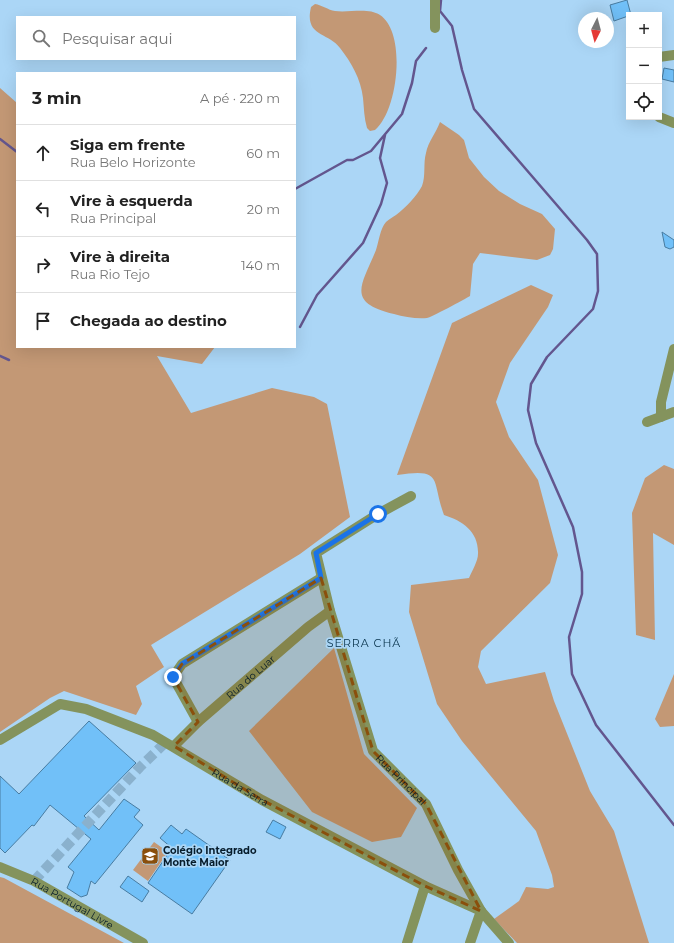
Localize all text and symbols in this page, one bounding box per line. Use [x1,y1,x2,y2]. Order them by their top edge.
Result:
north arrow [578,12,614,48]
map controls [626,12,662,120]
button: + [626,12,662,48]
search box [16,16,296,60]
icon: search [30,27,52,49]
text: Pesquisar aqui [62,29,173,48]
button: − [626,48,662,84]
button: locate [626,84,662,120]
text: 3 min [32,88,82,108]
text: A pé · 220 m [200,90,280,106]
text: Siga em frente [70,135,185,154]
icon: ahead [32,142,54,164]
text: 60 m [246,145,280,161]
text: Rua Belo Horizonte [70,154,196,170]
text: Vire à esquerda [70,191,193,210]
icon: left [32,198,54,220]
text: 20 m [247,201,280,217]
text: Rua Principal [70,210,156,226]
text: Vire à direita [70,247,170,266]
icon: right [32,254,54,276]
text: 140 m [241,257,280,273]
text: Rua Rio Tejo [70,266,150,282]
icon: arrive [32,310,54,332]
text: Chegada ao destino [70,311,227,330]
route start [369,505,387,523]
district label: SERRA CHÃ [327,636,401,650]
street label: Rua do Luar [223,652,277,702]
route end [164,668,182,686]
street label: Rua Principal [373,751,429,807]
street label: Rua da Serra [210,765,271,809]
place label: Colégio Integrado Monte Maior [163,844,257,869]
school or university icon: Colégio Integrado Monte Maior [140,846,160,866]
street label: Rua Portugal Livre [29,874,116,931]

